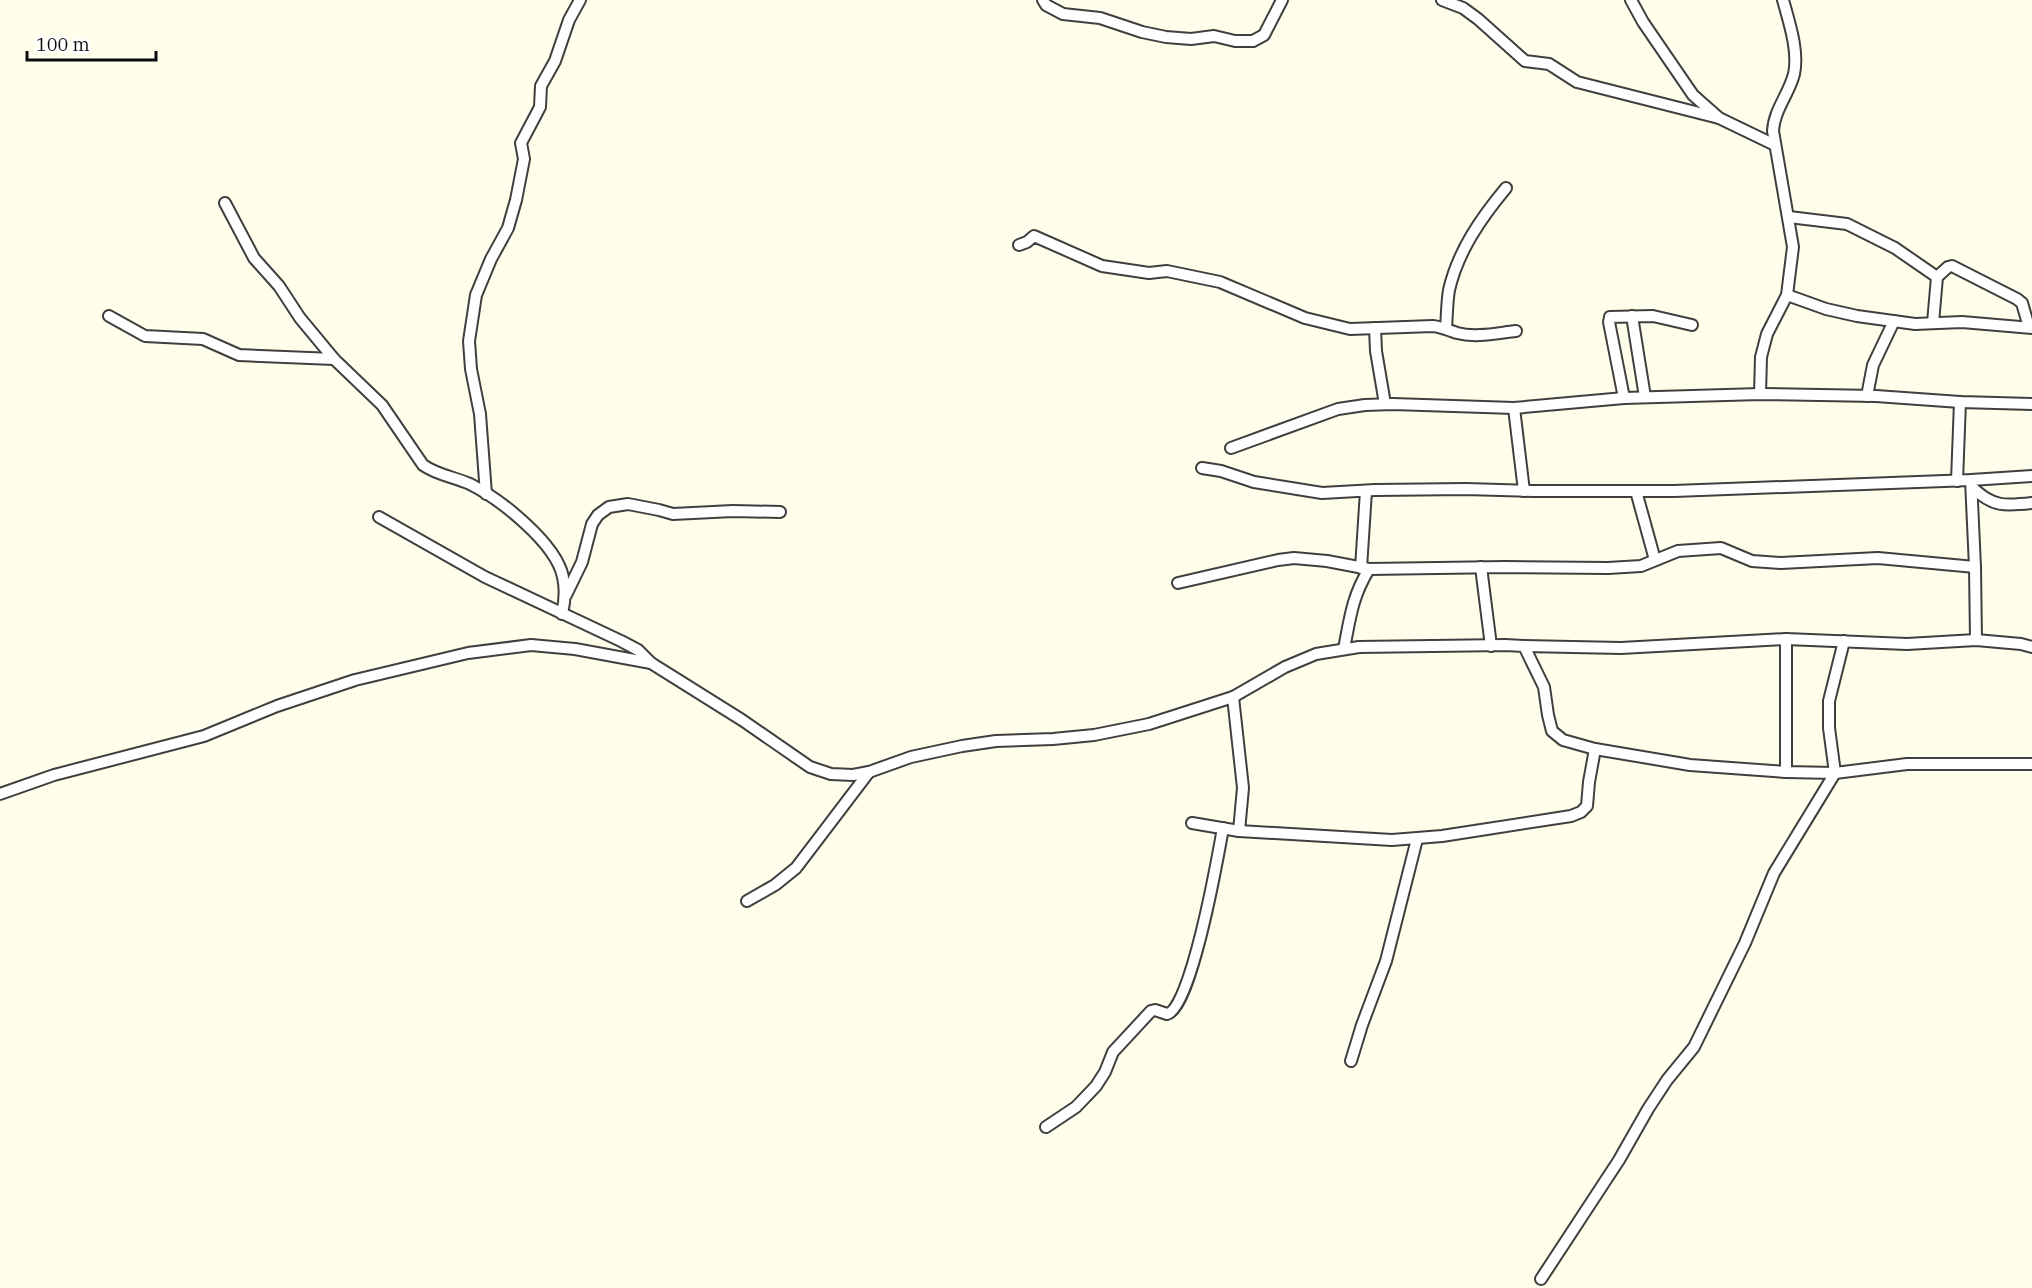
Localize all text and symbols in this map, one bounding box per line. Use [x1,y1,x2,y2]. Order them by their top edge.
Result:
scale bar [27,24,156,62]
text: 100 m [36,33,90,56]

